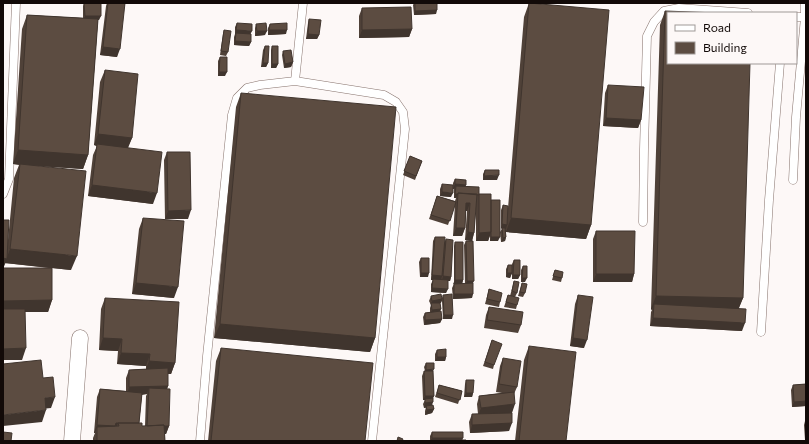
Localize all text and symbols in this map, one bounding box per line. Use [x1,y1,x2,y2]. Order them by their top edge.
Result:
legend [667,12,797,64]
text: Road [703,20,731,34]
text: Building [703,40,747,54]

